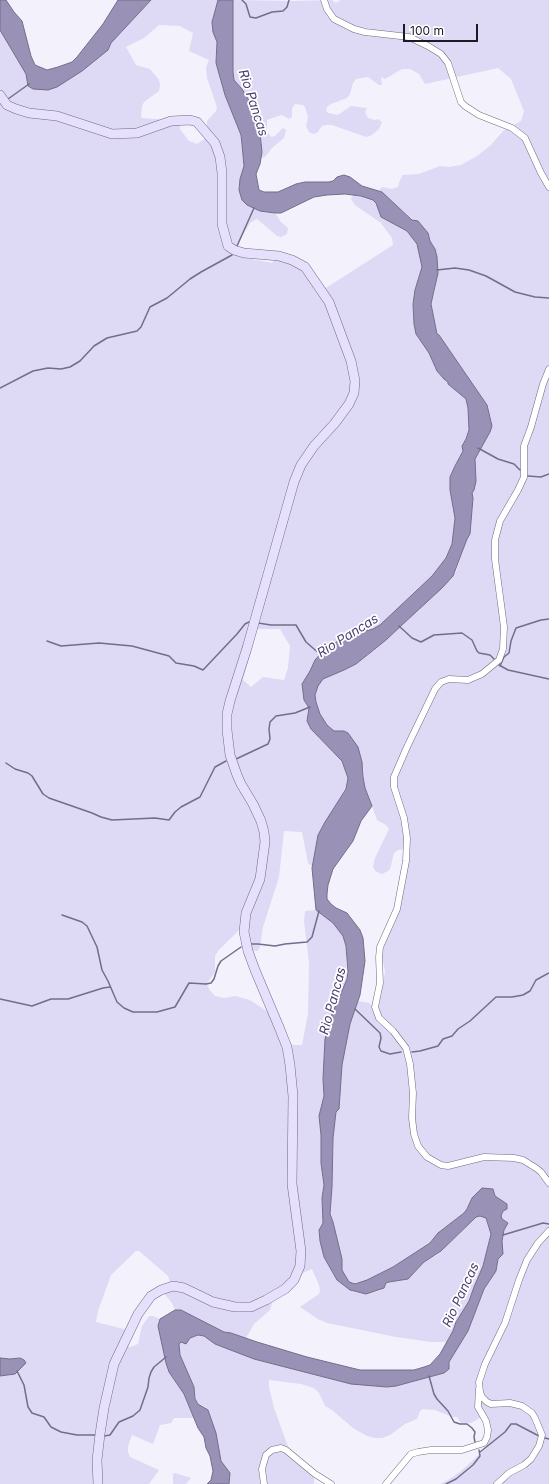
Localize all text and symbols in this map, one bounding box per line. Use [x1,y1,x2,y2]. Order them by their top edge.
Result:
scale bar [405,16,480,42]
text: 100 m [410,23,444,38]
water label: Rio Pancas [235,68,271,138]
water label: Rio Pancas [315,611,381,661]
water label: Rio Pancas [317,966,349,1036]
water label: Rio Pancas [439,1260,483,1330]

